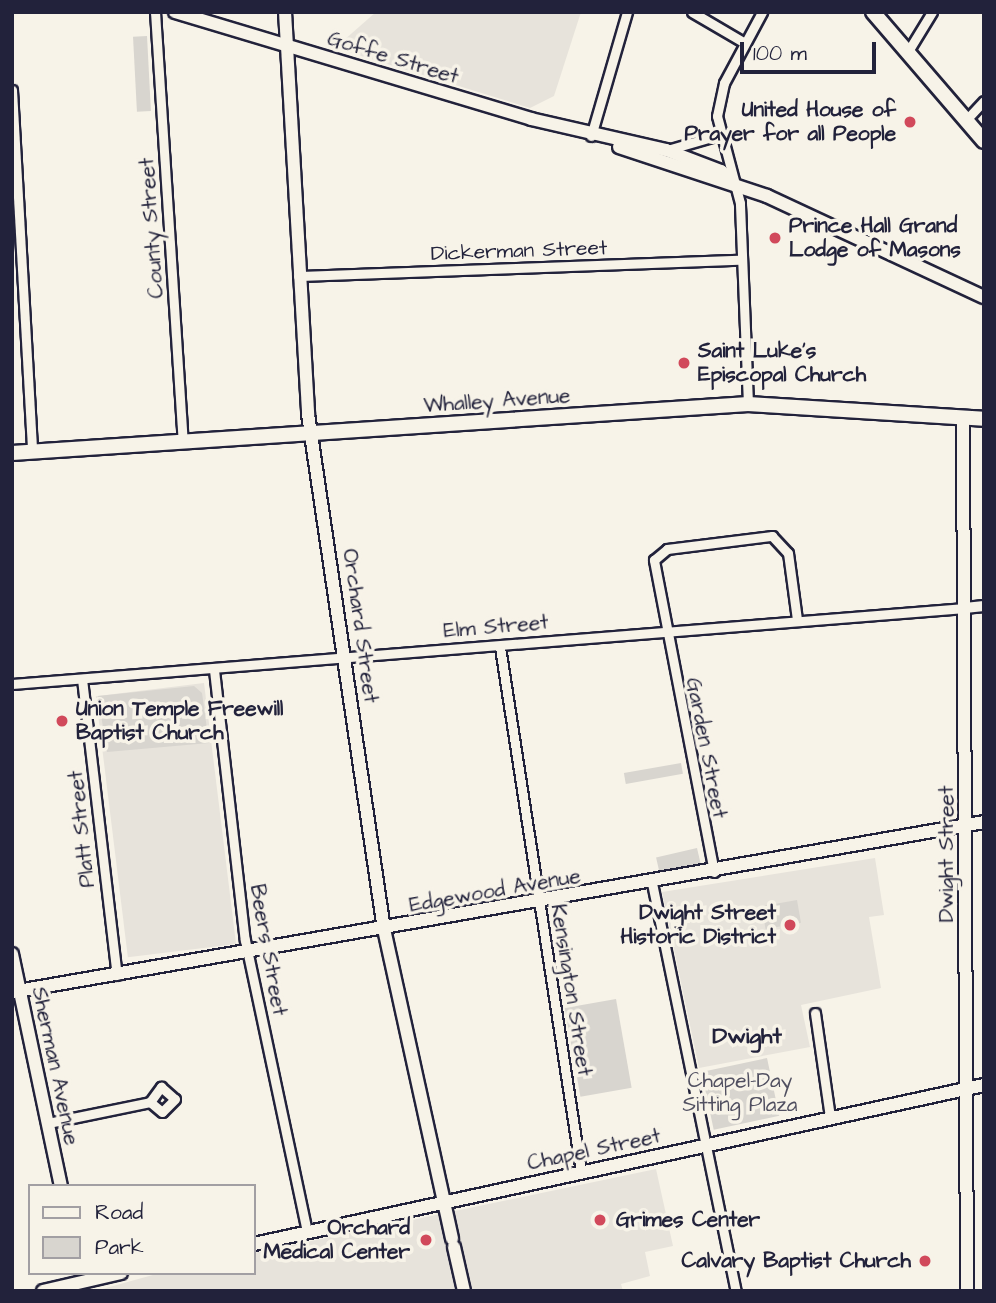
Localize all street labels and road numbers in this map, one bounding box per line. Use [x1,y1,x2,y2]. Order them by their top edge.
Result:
street label: Goffe Street [324,26,462,90]
street label: County Street [135,157,169,299]
street label: Dickerman Street [430,235,608,267]
street label: Whalley Avenue [423,383,571,419]
street label: Orchard Street [337,547,383,705]
street label: Elm Street [442,610,550,644]
street label: Garden Street [680,676,732,820]
street label: Platt Street [63,769,101,889]
street label: Dwight Street [934,786,960,922]
street label: Edgewood Avenue [407,864,583,918]
street label: Beers Street [244,882,292,1018]
street label: Kensington Street [545,902,597,1078]
street label: Sherman Avenue [26,985,84,1147]
street label: Chapel Street [525,1124,663,1176]

